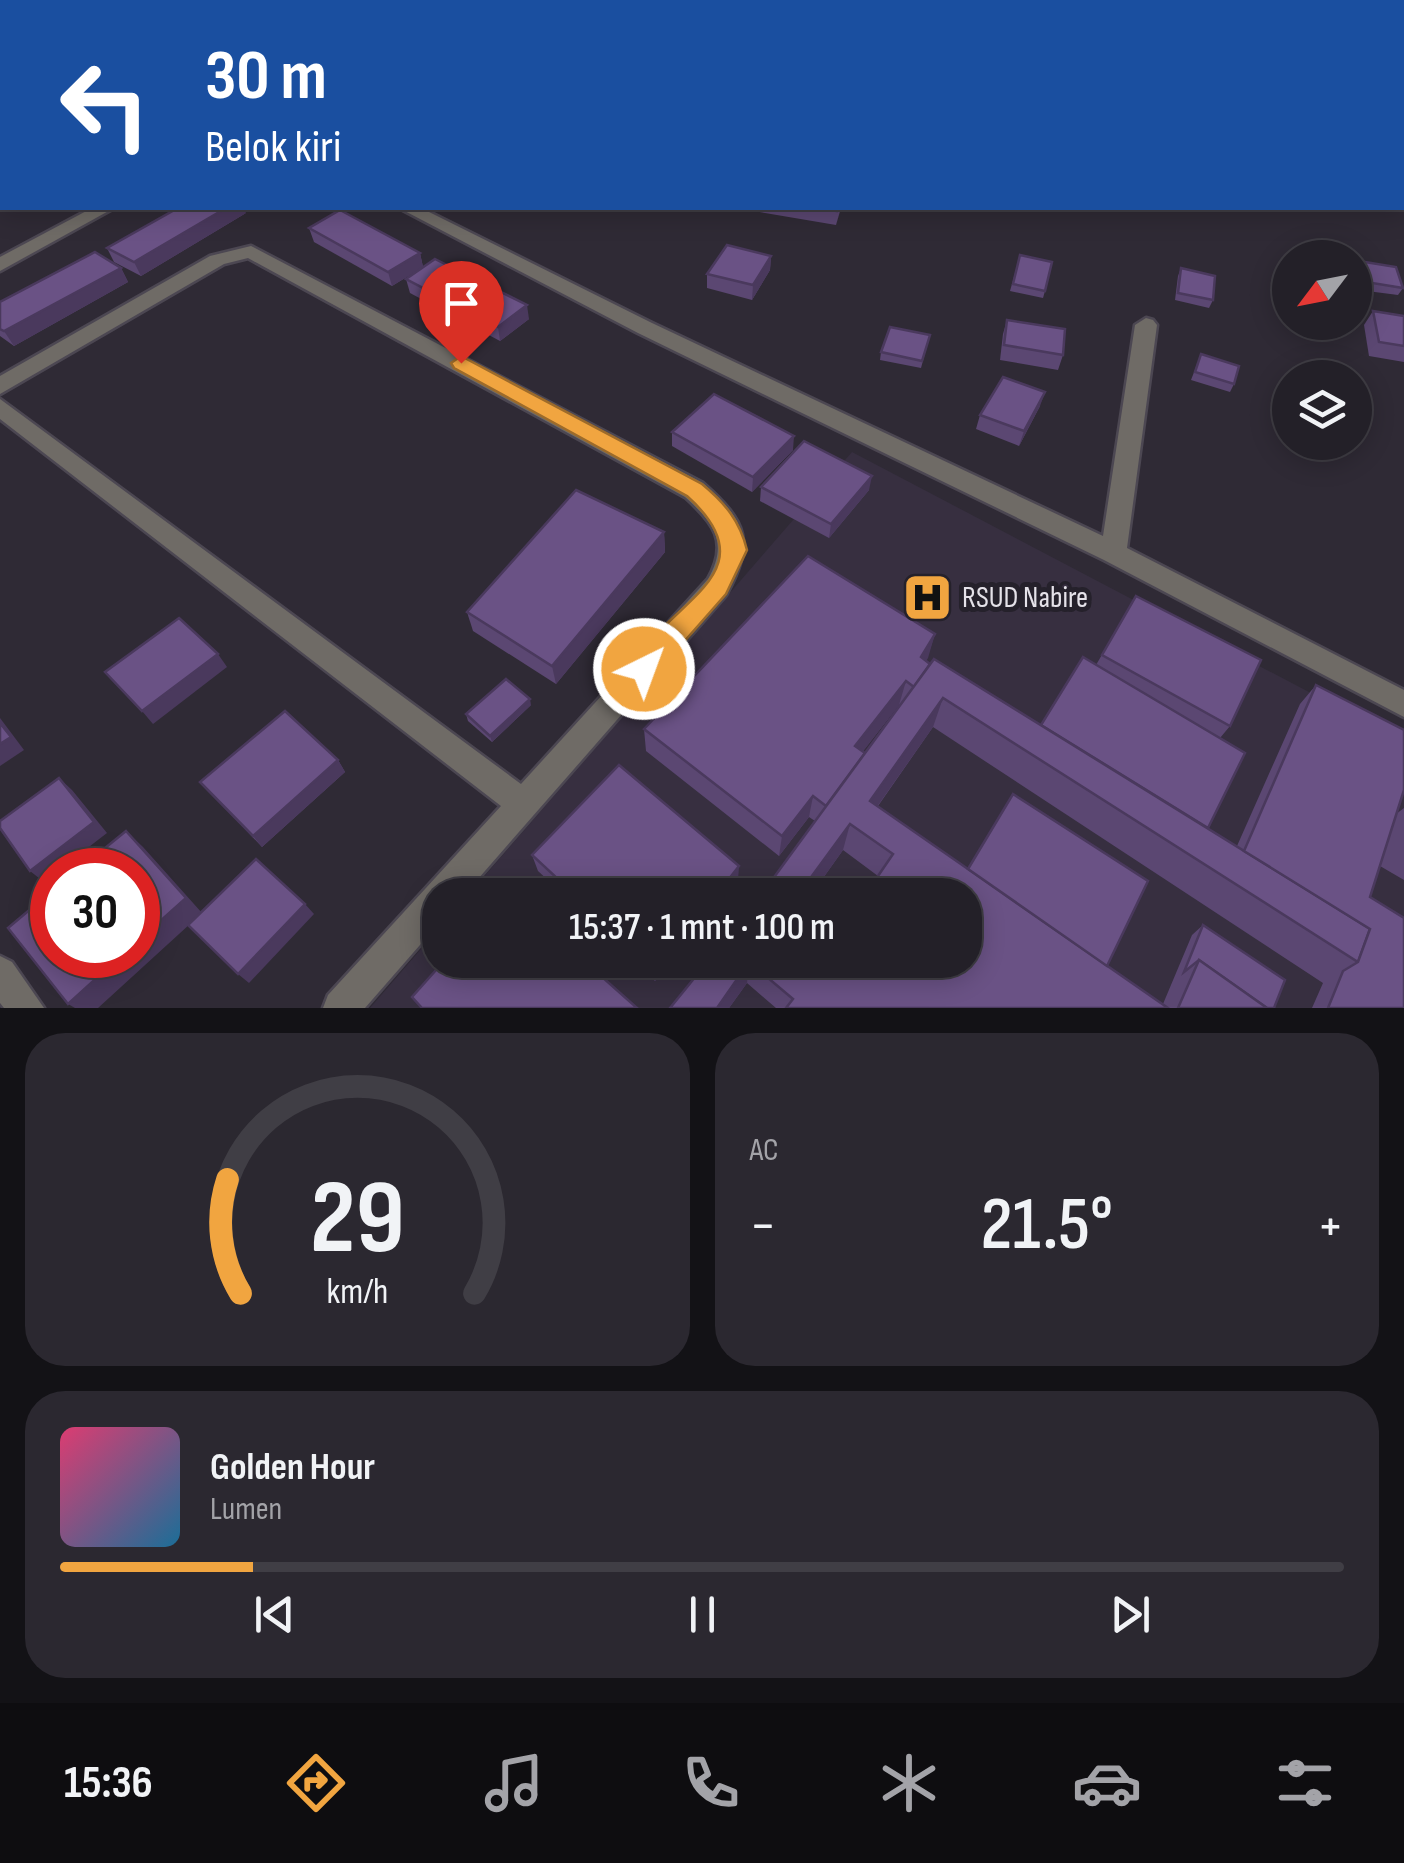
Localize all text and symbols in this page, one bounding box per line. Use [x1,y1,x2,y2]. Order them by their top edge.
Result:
text: 30 m [205,35,327,119]
icon: left [40,40,170,170]
text: Belok kiri [205,120,341,175]
north arrow [1272,240,1372,340]
map controls [1272,240,1372,460]
pin [419,261,504,364]
icon: arrive [434,276,489,331]
button: layers [1272,360,1372,460]
hospital icon: RSUD Nabire [901,571,953,623]
place label: RSUD Nabire [962,580,1088,616]
position arrow [592,617,696,721]
speed limit sign: 30 [30,848,160,978]
text: 15:37 · 1 mnt · 100 m [569,905,835,950]
text: AC [750,1131,778,1170]
text: 29 [310,1157,405,1282]
text: 21.5° [980,1180,1113,1271]
text: − [750,1193,776,1260]
text: + [1317,1193,1344,1260]
text: km/h [326,1271,388,1314]
text: Golden Hour [210,1445,375,1490]
text: Lumen [210,1490,282,1529]
icon: previous [247,1587,302,1642]
icon: pause [675,1587,730,1642]
icon: next [1103,1587,1158,1642]
icon: directions [281,1748,351,1818]
icon: music [479,1748,549,1818]
icon: phone [676,1748,746,1818]
icon: climate [874,1748,944,1818]
icon: car [1072,1748,1142,1818]
icon: filters [1270,1748,1340,1818]
text: 15:36 [64,1756,153,1811]

